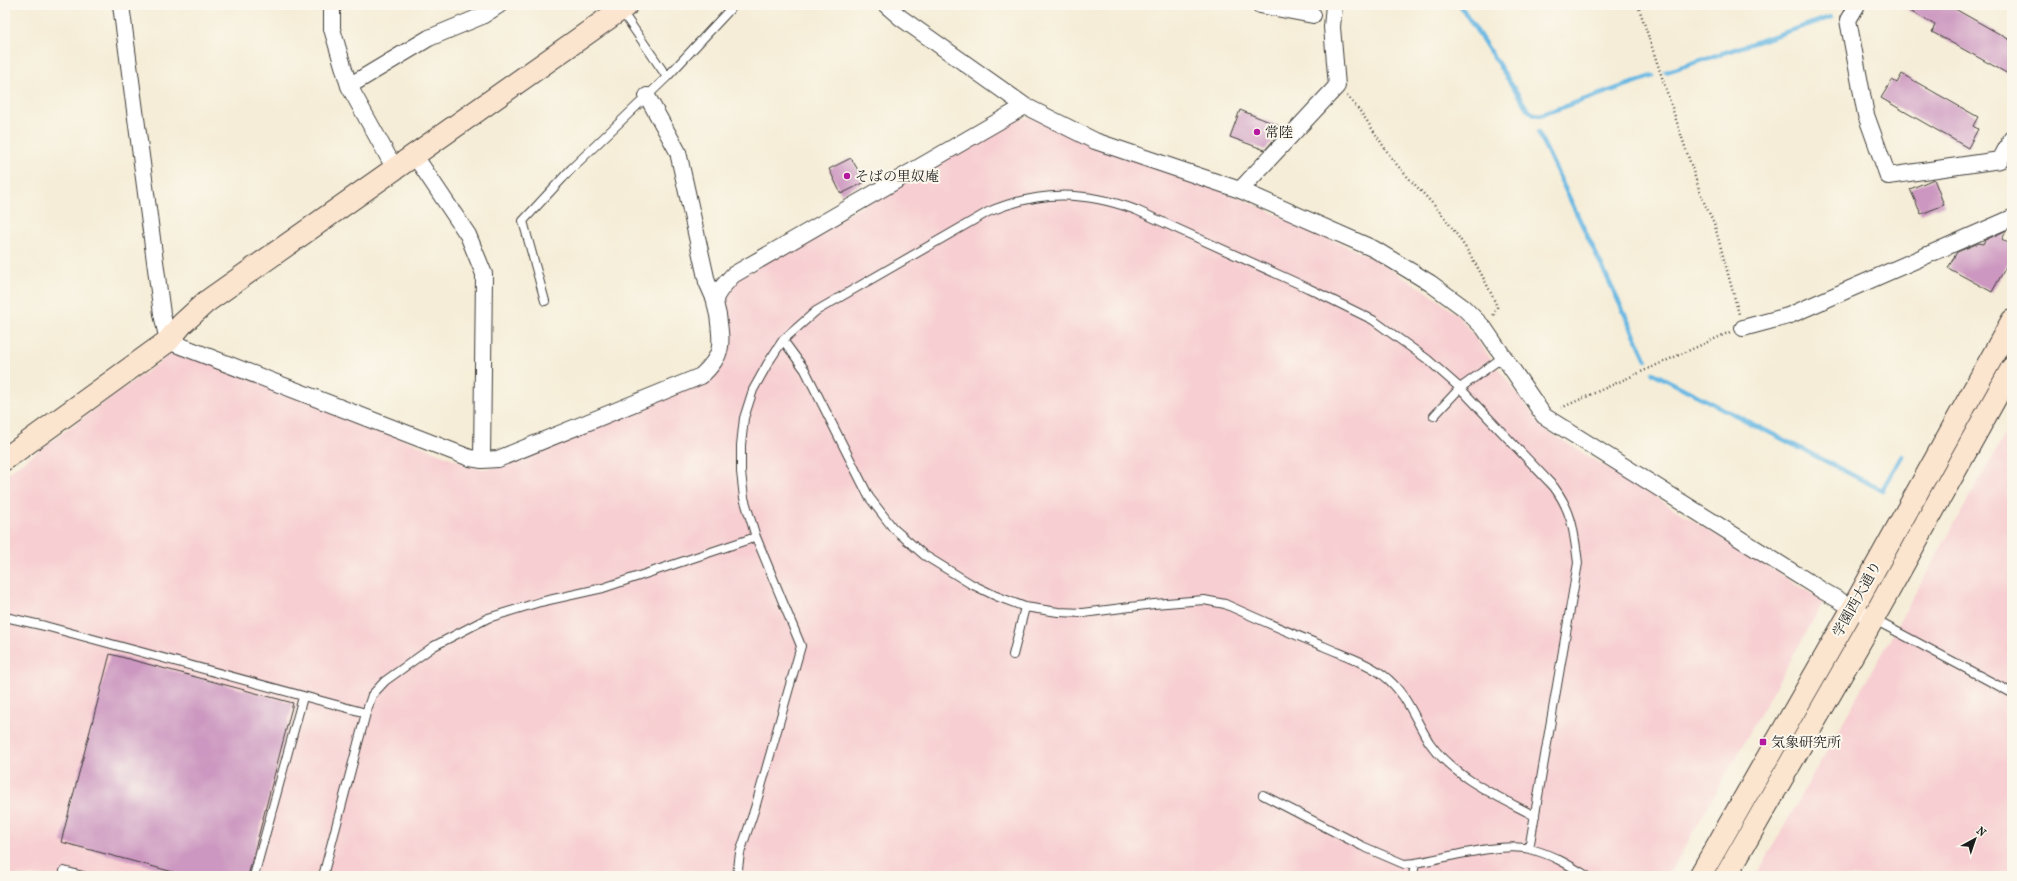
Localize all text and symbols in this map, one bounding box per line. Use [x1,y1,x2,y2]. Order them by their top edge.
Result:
place label: 常陸 [1265,124,1293,141]
marker: 常陸 [1252,127,1262,137]
place label: そばの里奴庵 [855,168,939,185]
marker: そばの里奴庵 [842,171,852,181]
street label: 学園西大通り [1829,558,1885,640]
place label: 気象研究所 [1771,734,1841,751]
marker: 気象研究所 [1758,737,1768,747]
north arrow [1955,819,1995,859]
text: N [1974,824,1989,840]

